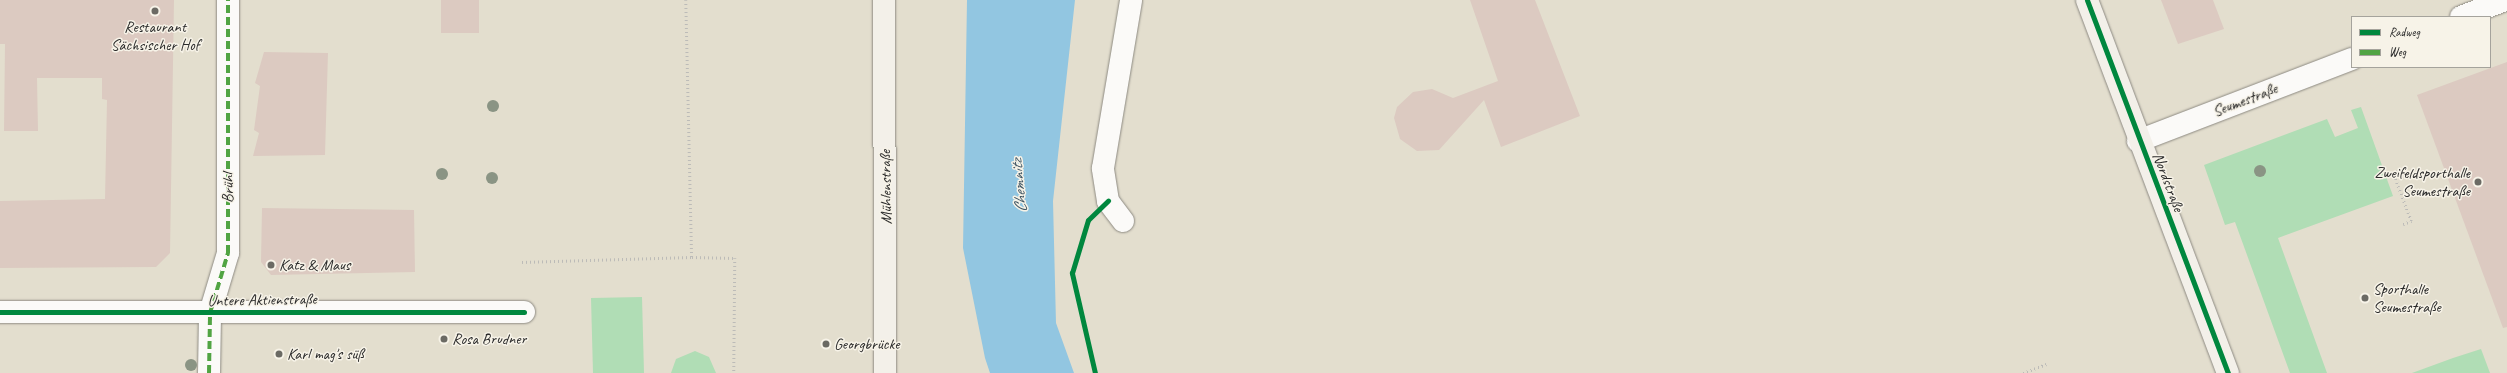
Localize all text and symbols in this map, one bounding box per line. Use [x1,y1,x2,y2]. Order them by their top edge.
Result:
marker: Restaurant Sächsischer Hof [150,6,160,16]
legend [2351,16,2491,68]
place label: Restaurant Sächsischer Hof [111,17,199,55]
text: Radweg [2389,24,2420,40]
text: Weg [2389,44,2406,60]
street label: Seumestraße [2210,79,2280,121]
street label: Mühlenstraße [876,150,896,224]
street label: Nordstraße [2148,150,2188,214]
water label: Chemnitz [1007,158,1031,214]
place label: Zweifeldsporthalle Seumestraße [2374,163,2470,201]
street label: Brühl [218,173,238,203]
marker: Zweifeldsporthalle Seumestraße [2473,177,2483,187]
place label: Katz & Maus [279,255,350,275]
marker: Katz & Maus [266,260,276,270]
place label: Sporthalle Seumestraße [2373,279,2441,317]
street label: Untere Aktienstraße [207,289,317,311]
marker: Sporthalle Seumestraße [2360,293,2370,303]
place label: Rosa Brudner [452,329,526,349]
marker: Rosa Brudner [439,334,449,344]
place label: Georgbrücke [834,334,899,354]
marker: Georgbrücke [821,339,831,349]
place label: Karl mag's süß [287,344,364,364]
marker: Karl mag's süß [274,349,284,359]

